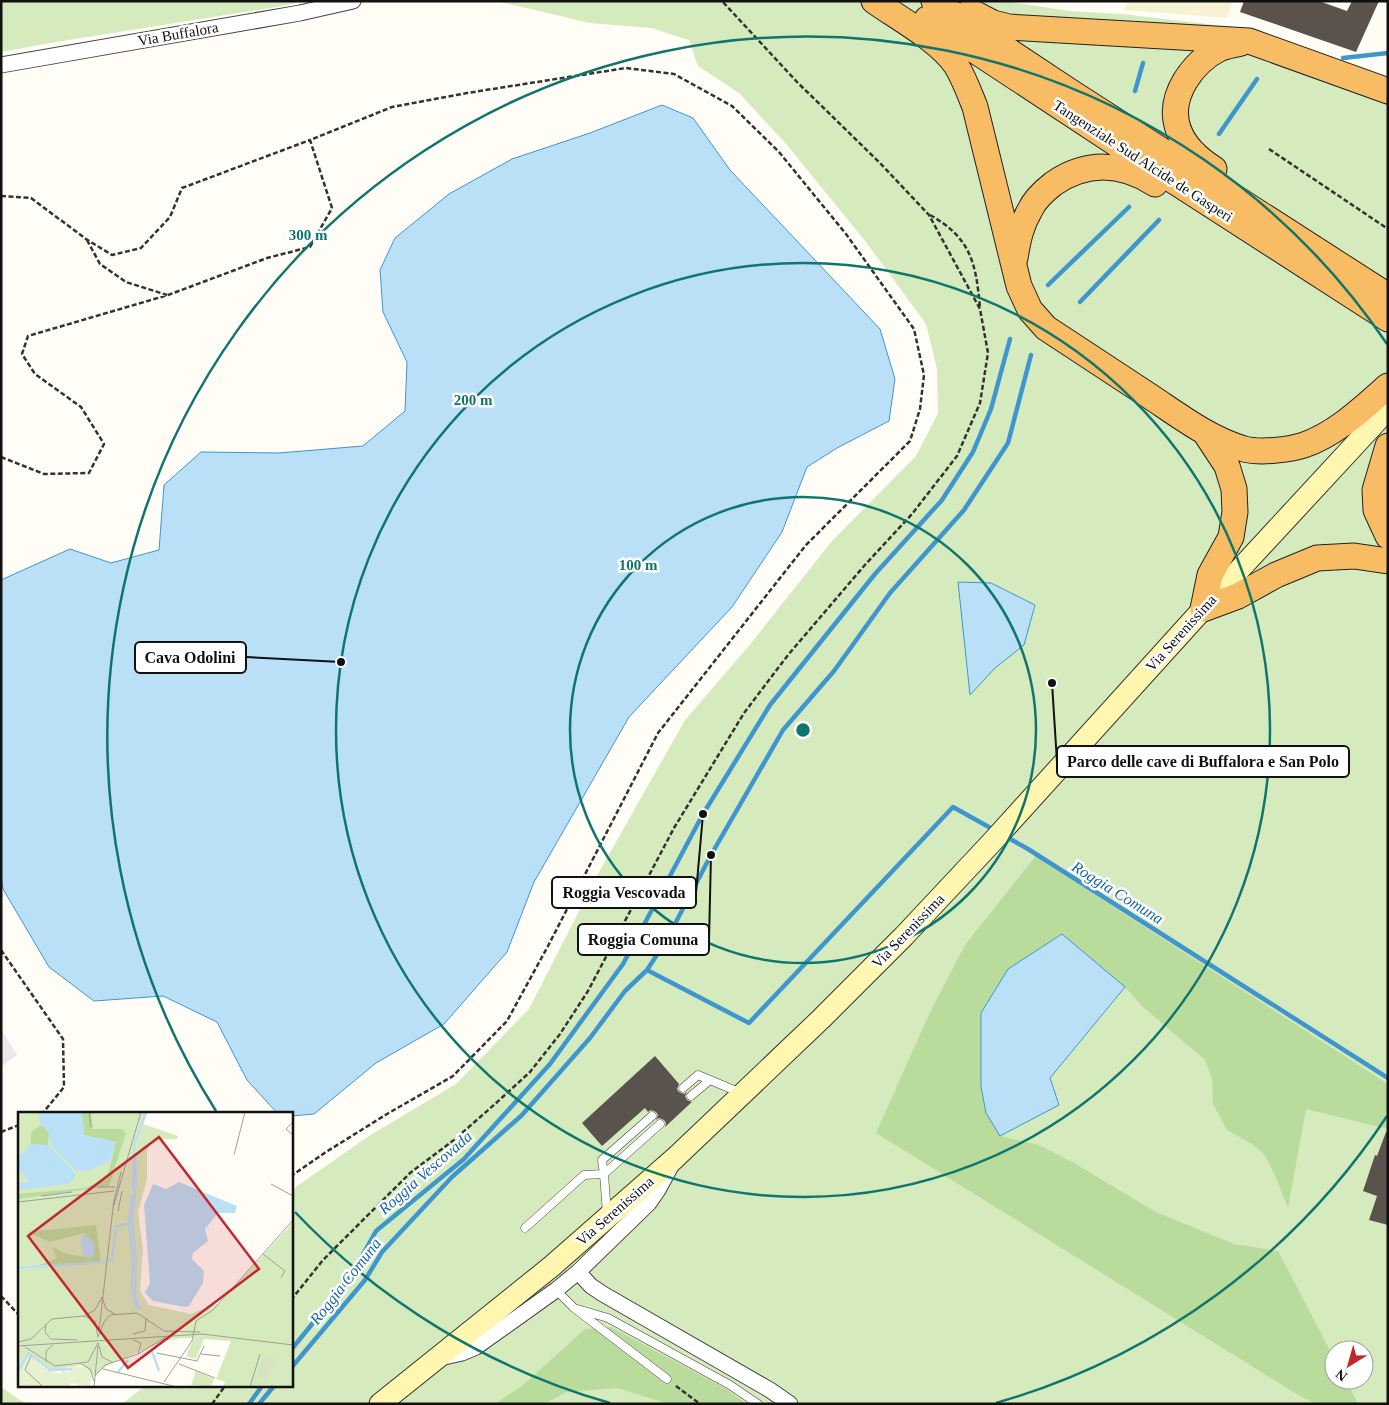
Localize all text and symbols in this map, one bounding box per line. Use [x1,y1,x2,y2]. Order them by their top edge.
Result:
street label: Via Buffalora [136,19,220,49]
street label: Tangenziale Sud Alcide de Gasperi [1050,97,1236,225]
text: 300 m [289,227,328,243]
text: 200 m [454,392,493,408]
text: 100 m [619,557,658,573]
street label: Via Serenissima [1143,591,1220,674]
callout: Cava Odolini [135,642,246,673]
text: Cava Odolini [144,649,236,666]
centre of rings [794,721,812,739]
callout: Parco delle cave di Buffalora e San Polo [1057,746,1349,777]
text: Parco delle cave di Buffalora e San Polo [1067,753,1339,770]
water label: Roggia Comuna [1068,857,1167,928]
callout: Roggia Vescovada [552,877,696,908]
text: Roggia Vescovada [562,884,686,902]
street label: Via Serenissima [869,890,948,971]
callout: Roggia Comuna [578,924,709,955]
text: Roggia Comuna [588,931,698,949]
inset map [18,1112,292,1388]
water label: Roggia Vescovada [375,1127,476,1219]
street label: Via Serenissima [573,1173,657,1249]
water label: Roggia Comuna [306,1235,385,1329]
north arrow [1324,1340,1374,1390]
text: N [1333,1366,1350,1384]

